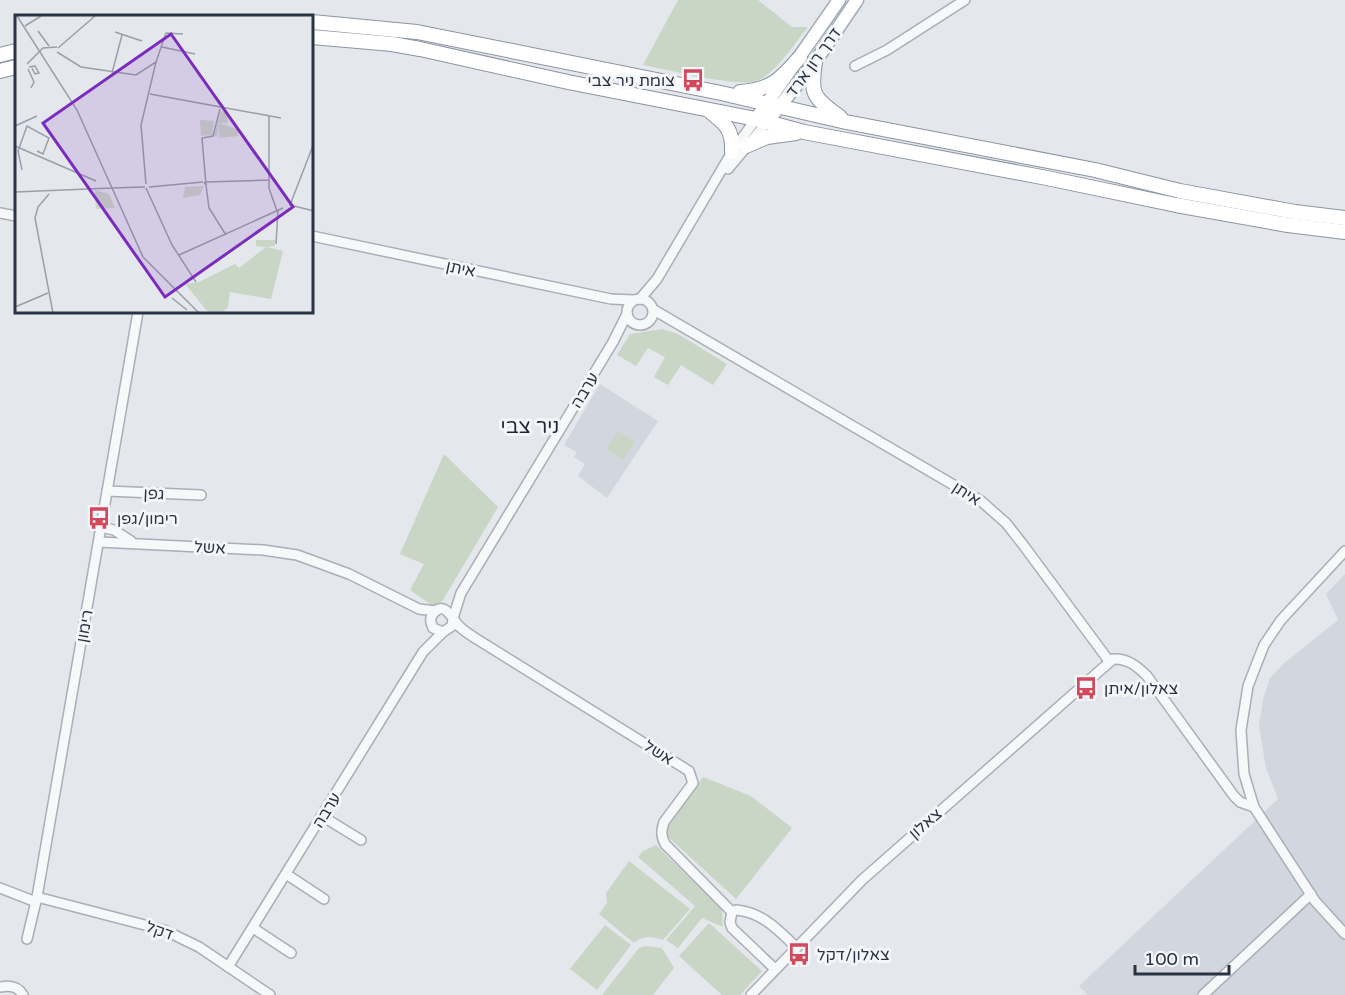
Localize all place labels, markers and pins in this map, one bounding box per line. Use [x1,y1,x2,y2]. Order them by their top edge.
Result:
bus stop icon: צומת ניר צבי [680,67,706,93]
place label: צומת ניר צבי [587,71,675,91]
bus stop icon: רימון/גפן [86,505,112,531]
place label: רימון/גפן [117,509,178,529]
bus stop icon: צאלון/איתן [1073,675,1099,701]
place label: צאלון/איתן [1104,679,1178,699]
bus stop icon: צאלון/דקל [786,941,812,967]
place label: צאלון/דקל [817,945,890,965]

